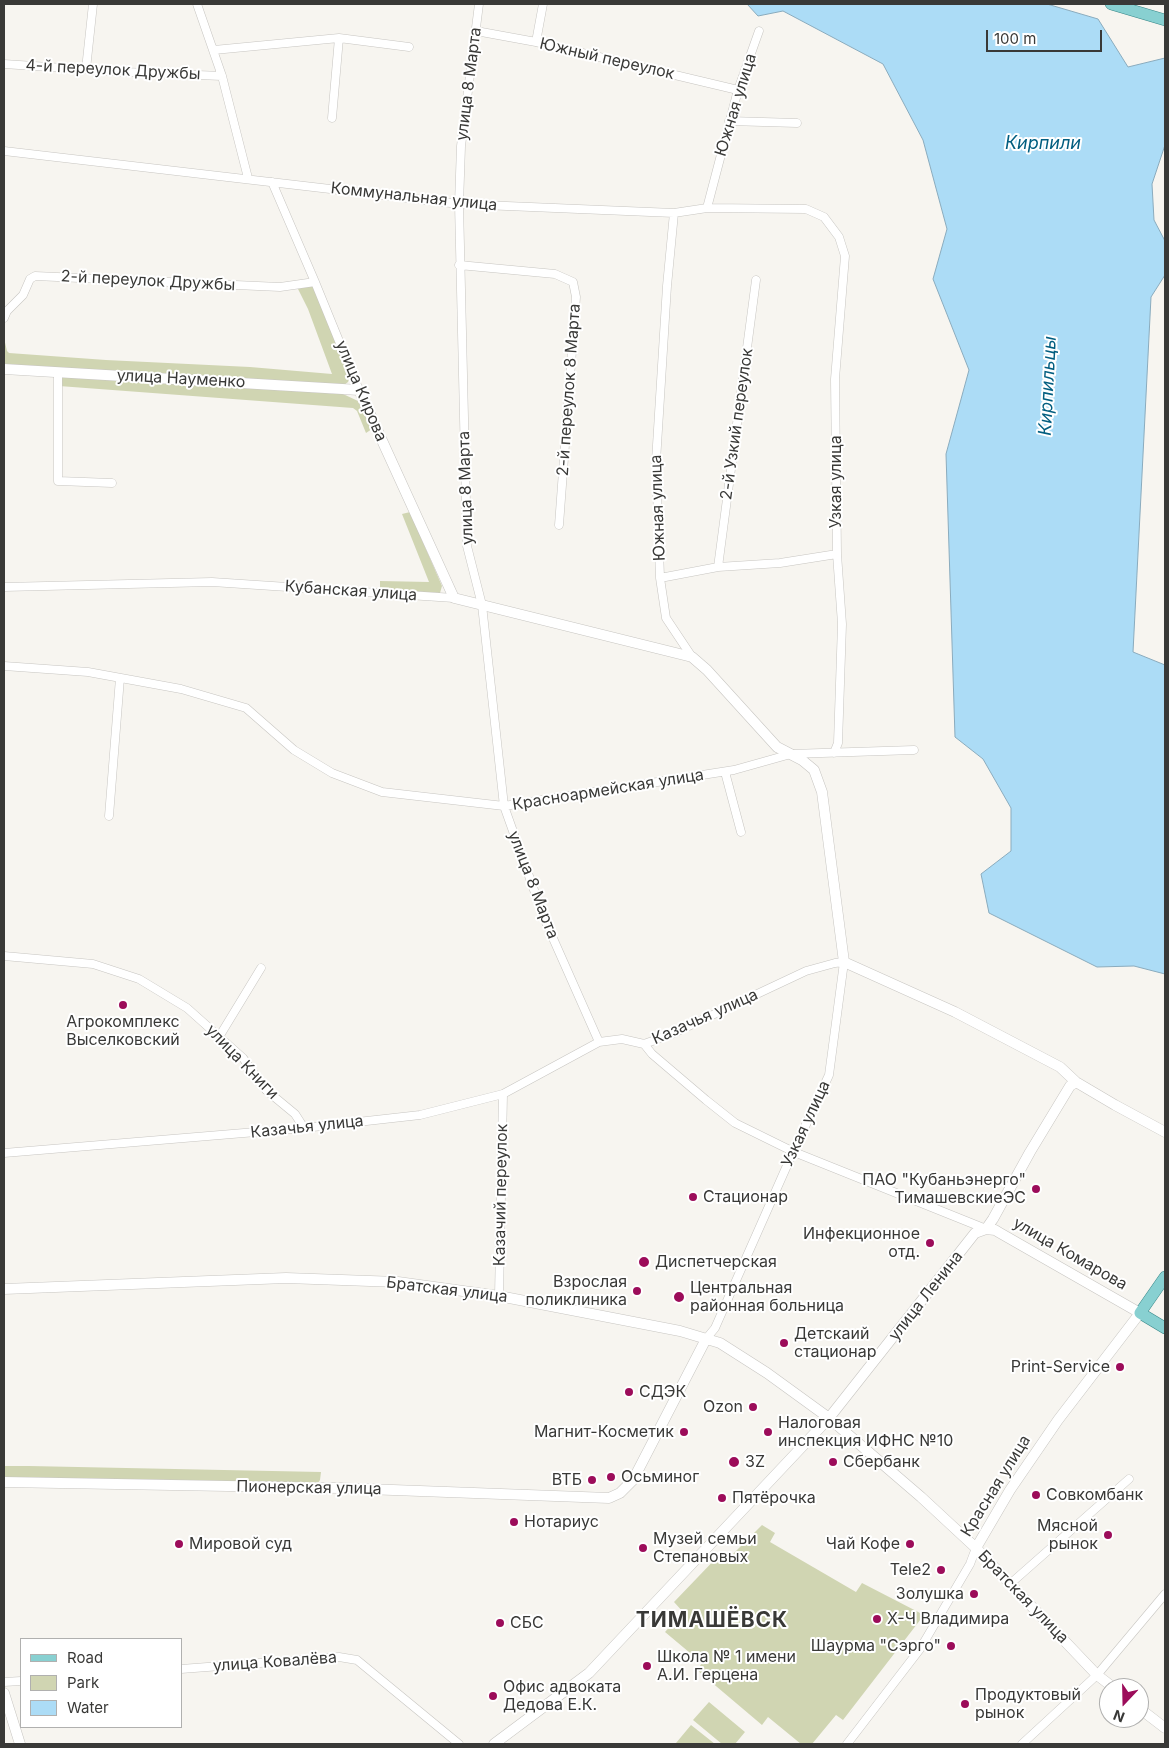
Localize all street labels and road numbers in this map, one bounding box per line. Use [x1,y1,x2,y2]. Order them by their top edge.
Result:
street label: улица 8 Марта [453,26,485,142]
street label: Южный переулок [538,34,676,84]
street label: Южная улица [711,51,761,159]
street label: 4-й переулок Дружбы [25,56,201,84]
street label: Коммунальная улица [330,179,498,215]
street label: 2-й переулок Дружбы [60,267,236,295]
street label: 2-й переулок 8 Марта [553,303,585,477]
street label: улица Кирова [331,338,391,444]
street label: 2-й Узкий переулок [717,347,757,501]
street label: улица Науменко [116,366,246,392]
street label: улица 8 Марта [454,431,478,545]
street label: Узкая улица [826,435,846,529]
street label: Южная улица [647,454,669,562]
street label: Кубанская улица [284,577,418,605]
street label: Красноармейская улица [511,765,705,815]
street label: улица 8 Марта [504,828,562,942]
street label: Казачья улица [649,985,761,1049]
street label: улица Книги [202,1021,282,1103]
street label: Узкая улица [778,1078,834,1170]
street label: Казачья улица [249,1112,365,1142]
street label: Казачий переулок [490,1124,512,1266]
street label: улица Комарова [1010,1214,1130,1294]
street label: улица Ленина [885,1247,967,1345]
street label: Братская улица [385,1273,509,1307]
street label: Красная улица [957,1432,1035,1540]
street label: Пионерская улица [236,1477,382,1499]
street label: Братская улица [974,1546,1072,1648]
street label: улица Ковалёва [212,1648,338,1676]

